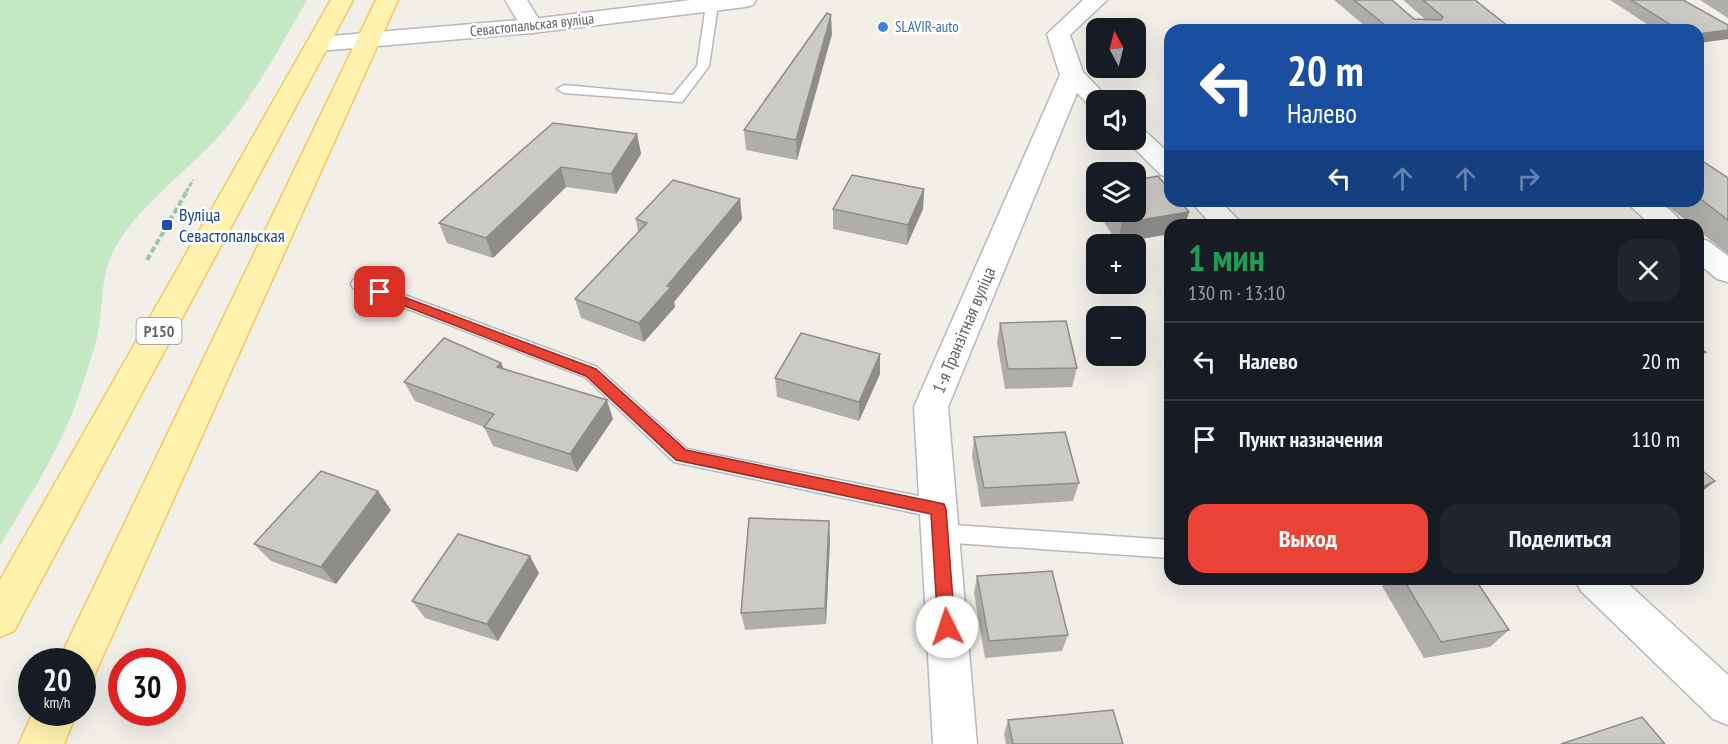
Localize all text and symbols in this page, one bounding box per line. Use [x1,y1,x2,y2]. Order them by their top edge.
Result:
street label: Севастопальская вуліца [469,9,595,40]
place label: SLAVIR-auto [895,17,959,36]
north arrow [1086,18,1146,78]
map controls [1086,18,1146,366]
marker: SLAVIR-auto [876,20,890,34]
text: 20 m [1287,43,1364,98]
icon: left [1188,48,1266,126]
button: sound [1086,90,1146,150]
text: Налево [1287,96,1357,130]
button: layers [1086,162,1146,222]
icon: left [1323,162,1356,195]
icon: ahead [1386,162,1419,195]
icon: ahead [1449,162,1482,195]
icon: right [1512,162,1545,195]
place label: Вуліца Севастопальская [179,203,285,247]
marker: Вуліца Севастопальская [160,218,174,232]
button: + [1086,234,1146,294]
text: 1 мин [1188,234,1265,281]
button: close [1617,239,1680,302]
street label: 1-я Транзітная вуліца [927,263,1000,396]
pin [354,266,405,317]
icon: arrive [363,275,396,308]
text: 130 m · 13:10 [1188,280,1285,306]
button: − [1086,306,1146,366]
road number: Р150 [136,318,182,344]
icon: left [1188,345,1221,378]
text: Налево [1239,347,1298,375]
text: 20 m [1641,347,1680,375]
icon: arrive [1188,423,1221,456]
text: Пункт назначения [1239,425,1383,453]
text: 110 m [1631,425,1680,453]
button: Выход [1188,504,1428,573]
button: Поделиться [1440,504,1680,573]
position arrow [915,595,979,659]
speed limit sign: 30 [108,648,186,726]
text: 20 [43,660,71,699]
text: km/h [44,693,70,712]

